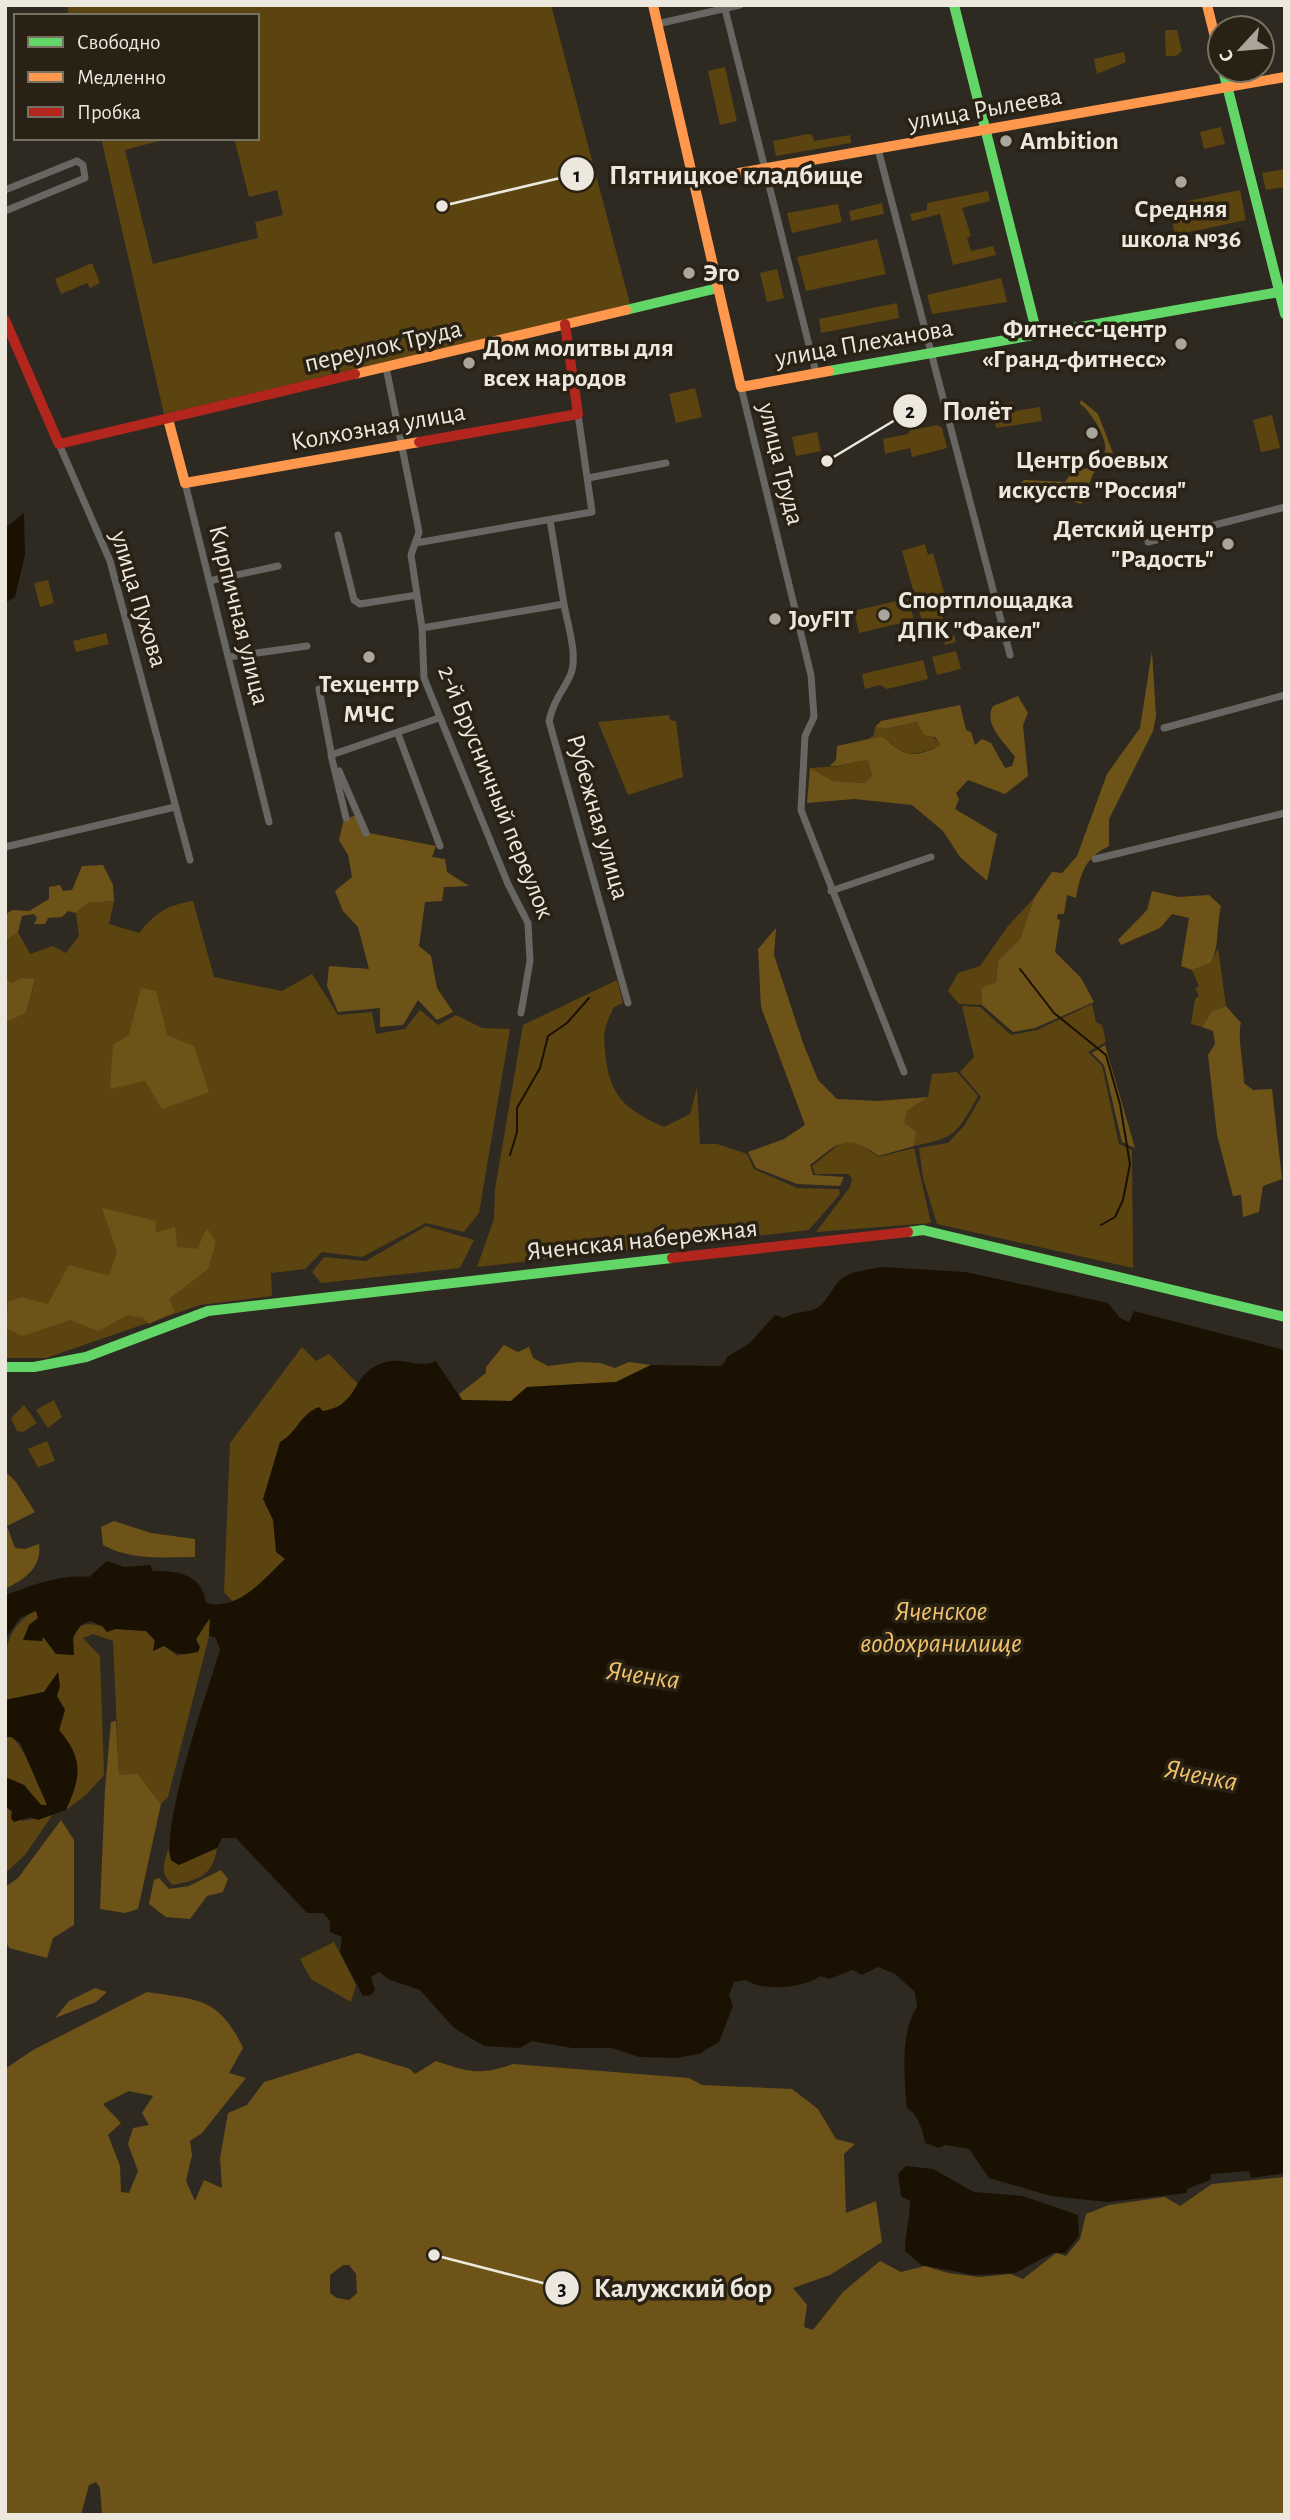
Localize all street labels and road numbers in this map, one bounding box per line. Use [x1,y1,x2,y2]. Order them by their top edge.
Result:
street label: улица Рылеева [905,83,1064,135]
street label: переулок Труда [302,315,464,377]
street label: улица Плеханова [772,315,955,372]
street label: Колхозная улица [289,399,467,455]
street label: улица Труда [753,399,809,528]
street label: Кирпичная улица [204,522,274,708]
street label: улица Пухова [106,527,172,670]
street label: 2-й Брусничный переулок [433,662,559,923]
street label: Рубежная улица [562,731,634,903]
street label: Яченская набережная [525,1215,759,1265]

